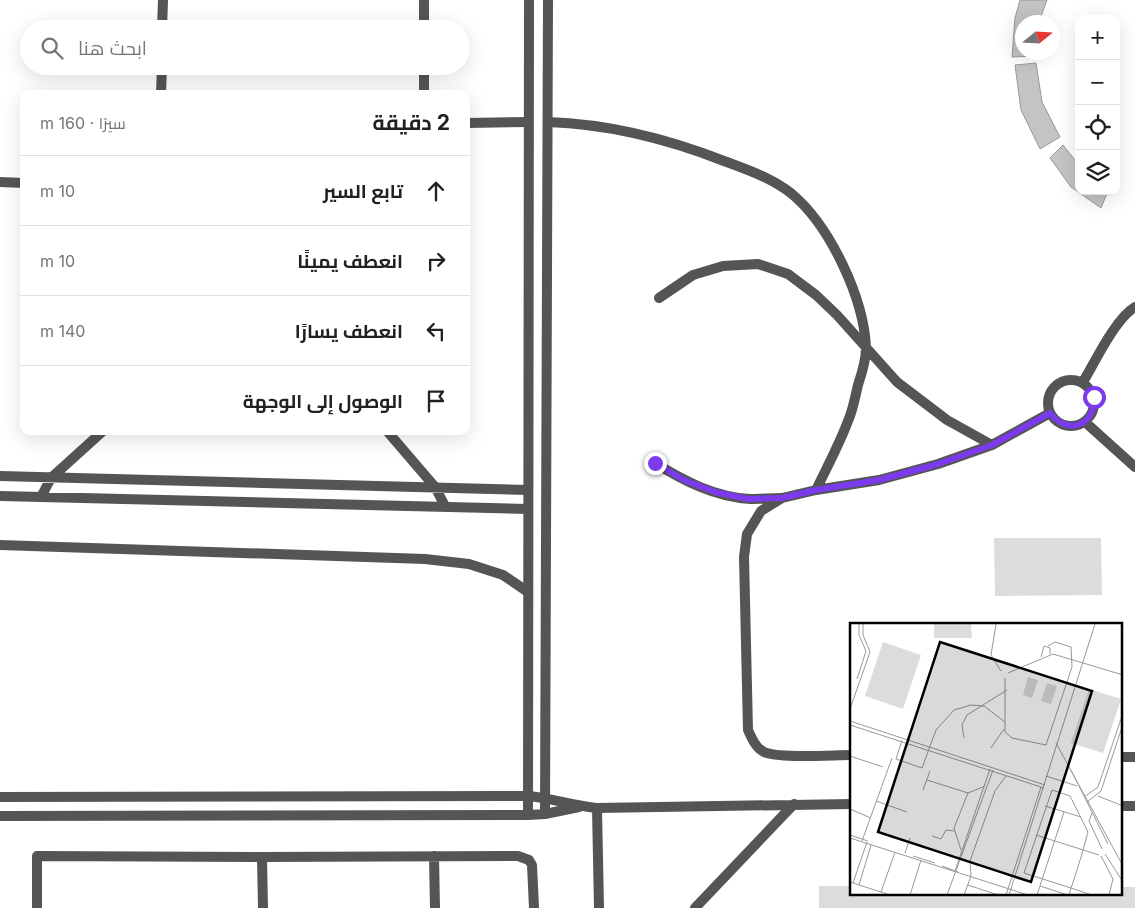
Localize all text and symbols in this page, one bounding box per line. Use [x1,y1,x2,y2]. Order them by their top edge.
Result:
north arrow [1015,15,1060,60]
map controls [1075,15,1120,195]
button: + [1075,15,1120,60]
search box [20,20,470,75]
icon: search [38,34,66,62]
text: ابحث هنا [78,37,147,60]
button: − [1075,60,1120,105]
button: locate [1075,105,1120,150]
text: 2 دقيقة [372,110,450,135]
text: سيرًا · 160 m [40,113,126,133]
button: layers [1075,150,1120,195]
icon: ahead [422,177,450,205]
text: تابع السير [323,180,403,203]
text: 10 m [40,181,75,201]
icon: right [422,247,450,275]
text: انعطف يمينًا [297,250,403,273]
text: 10 m [40,251,75,271]
icon: left [422,317,450,345]
text: انعطف يسارًا [295,320,403,343]
text: 140 m [40,321,85,341]
route start [1083,386,1106,409]
icon: arrive [422,387,450,415]
text: الوصول إلى الوجهة [243,390,403,413]
route end [644,452,667,475]
inset map [850,623,1122,896]

